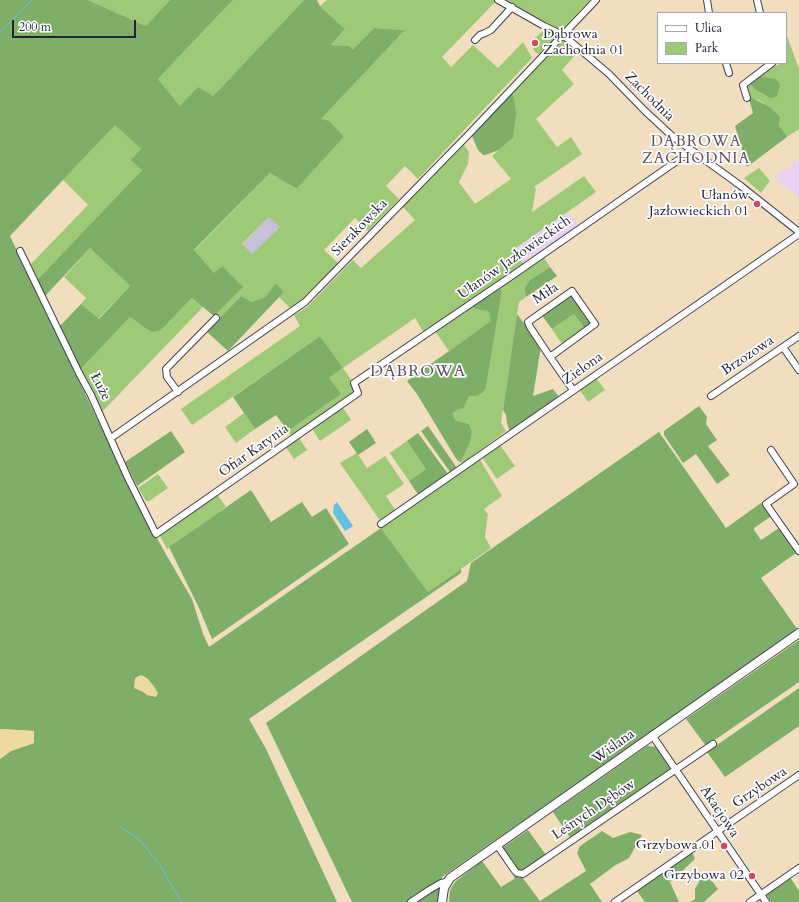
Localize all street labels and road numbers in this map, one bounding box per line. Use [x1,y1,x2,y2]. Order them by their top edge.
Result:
street label: Zachodnia [621,69,677,125]
street label: Sierakowska [329,196,391,260]
street label: Ułanów Jazłowieckich [455,213,575,303]
street label: Miła [530,279,562,309]
street label: Brzozowa [719,332,777,380]
street label: Zielona [560,349,606,389]
street label: Łuże [86,370,114,404]
street label: Ofiar Katynia [216,421,292,481]
street label: Wiślana [590,726,638,768]
street label: Grzybowa [730,764,790,812]
street label: Leśnych Dębów [549,776,639,844]
street label: Akacjowa [696,783,742,841]

